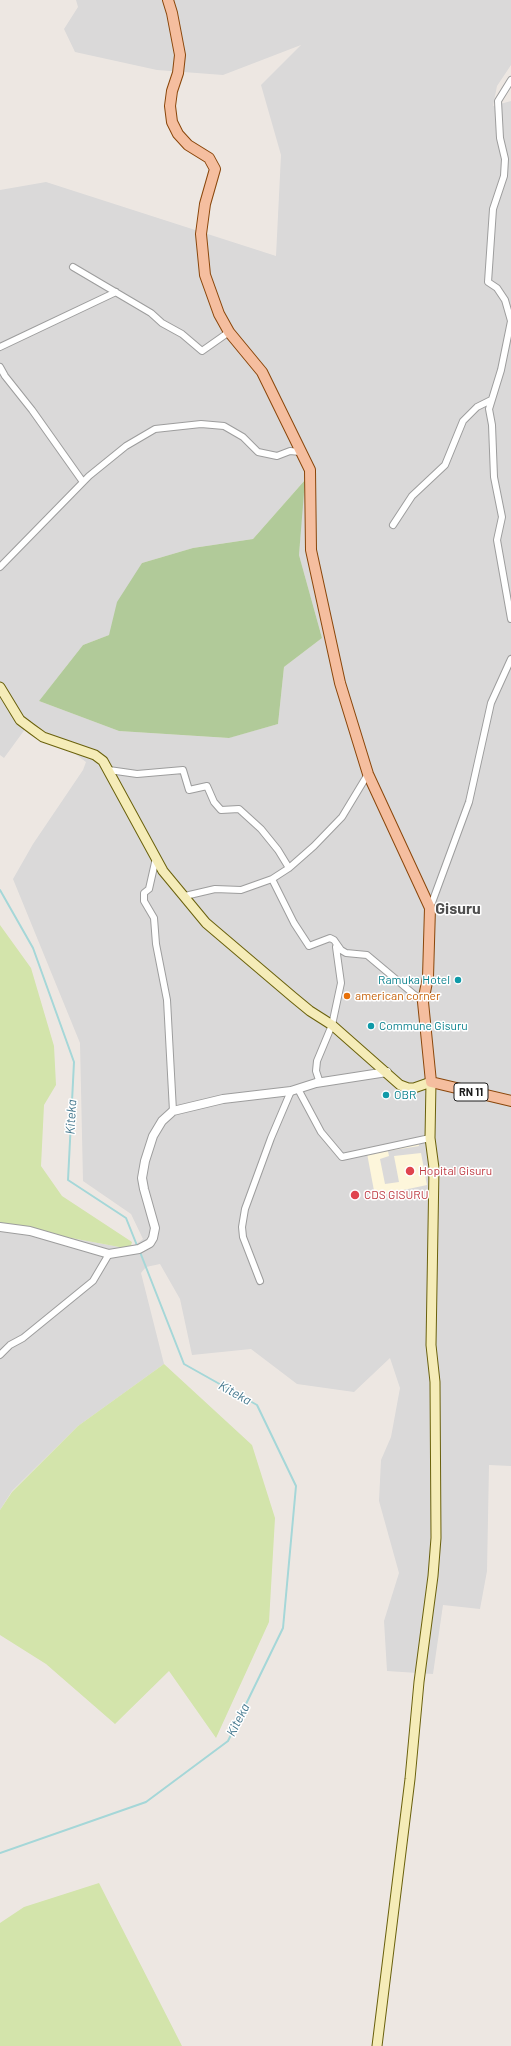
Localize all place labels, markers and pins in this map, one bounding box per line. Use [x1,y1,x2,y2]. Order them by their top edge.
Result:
place label: Ramuka Hotel [378,973,450,987]
marker: Ramuka Hotel [453,975,463,985]
place label: american corner [355,989,440,1003]
marker: american corner [342,991,352,1001]
place label: Commune Gisuru [379,1019,468,1033]
marker: Commune Gisuru [366,1021,376,1031]
place label: OBR [394,1088,416,1102]
marker: OBR [381,1090,391,1100]
place label: Hopital Gisuru [419,1164,492,1178]
marker: Hopital Gisuru [404,1165,416,1177]
place label: CDS GISURU [364,1188,428,1202]
marker: CDS GISURU [349,1189,361,1201]

